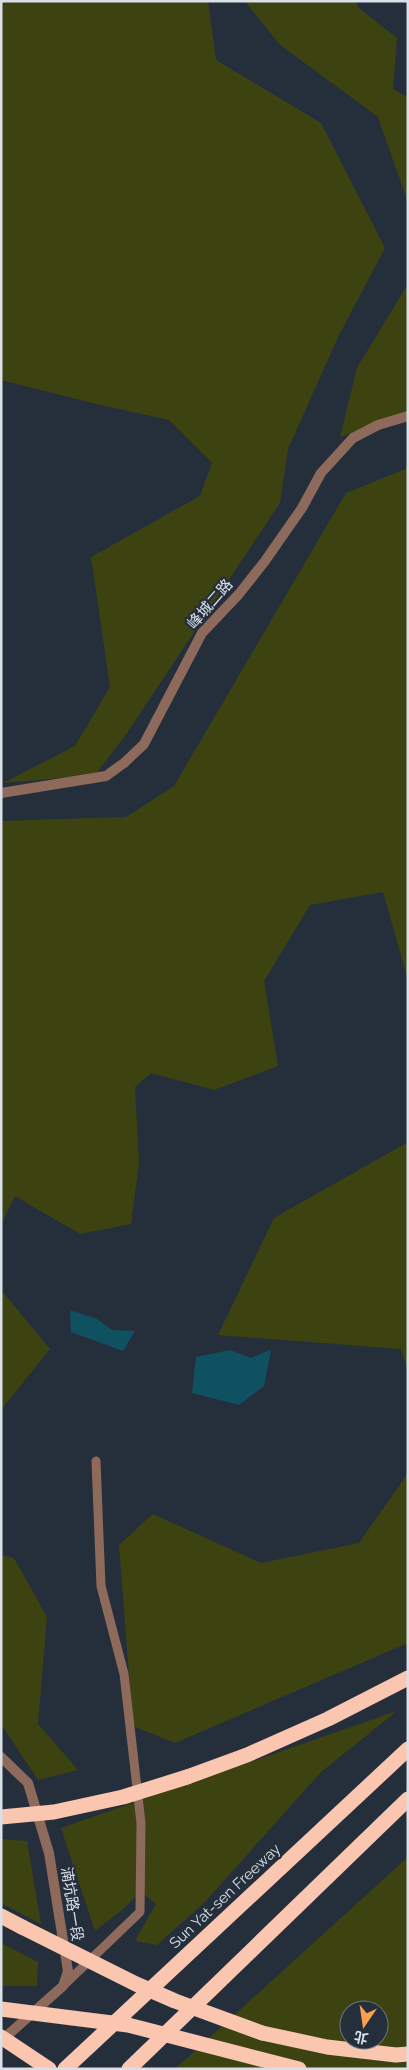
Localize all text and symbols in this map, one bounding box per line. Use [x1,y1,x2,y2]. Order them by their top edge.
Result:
street label: 峰城二路 [184,575,236,633]
street label: Sun Yat-sen Freeway [166,1840,284,1952]
street label: 湳坑路一段 [57,1866,87,1942]
north arrow [339,2000,389,2050]
text: 北 [352,2028,370,2047]

